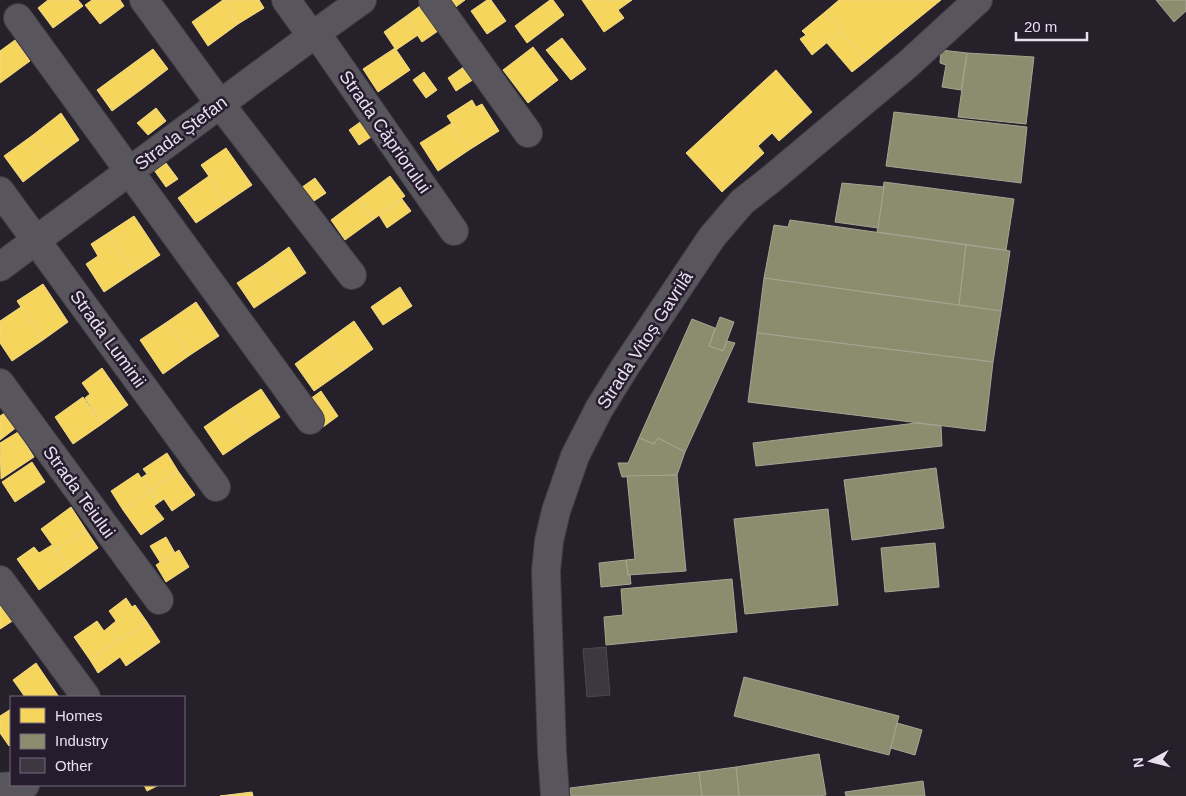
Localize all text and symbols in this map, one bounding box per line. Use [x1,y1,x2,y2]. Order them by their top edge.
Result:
scale bar [1016,10,1087,42]
text: 20 m [1024,18,1057,35]
street label: Strada Căpriorului [335,67,435,197]
street label: Strada Ștefan [131,92,231,174]
street label: Strada Vitoș Gavrilă [593,267,697,412]
street label: Strada Luminii [66,287,150,391]
street label: Strada Teiului [39,442,119,542]
legend [10,696,185,786]
text: Homes [55,707,103,724]
text: Industry [55,732,109,749]
north arrow [1126,736,1176,786]
text: Other [55,757,93,774]
text: N [1130,757,1147,769]

